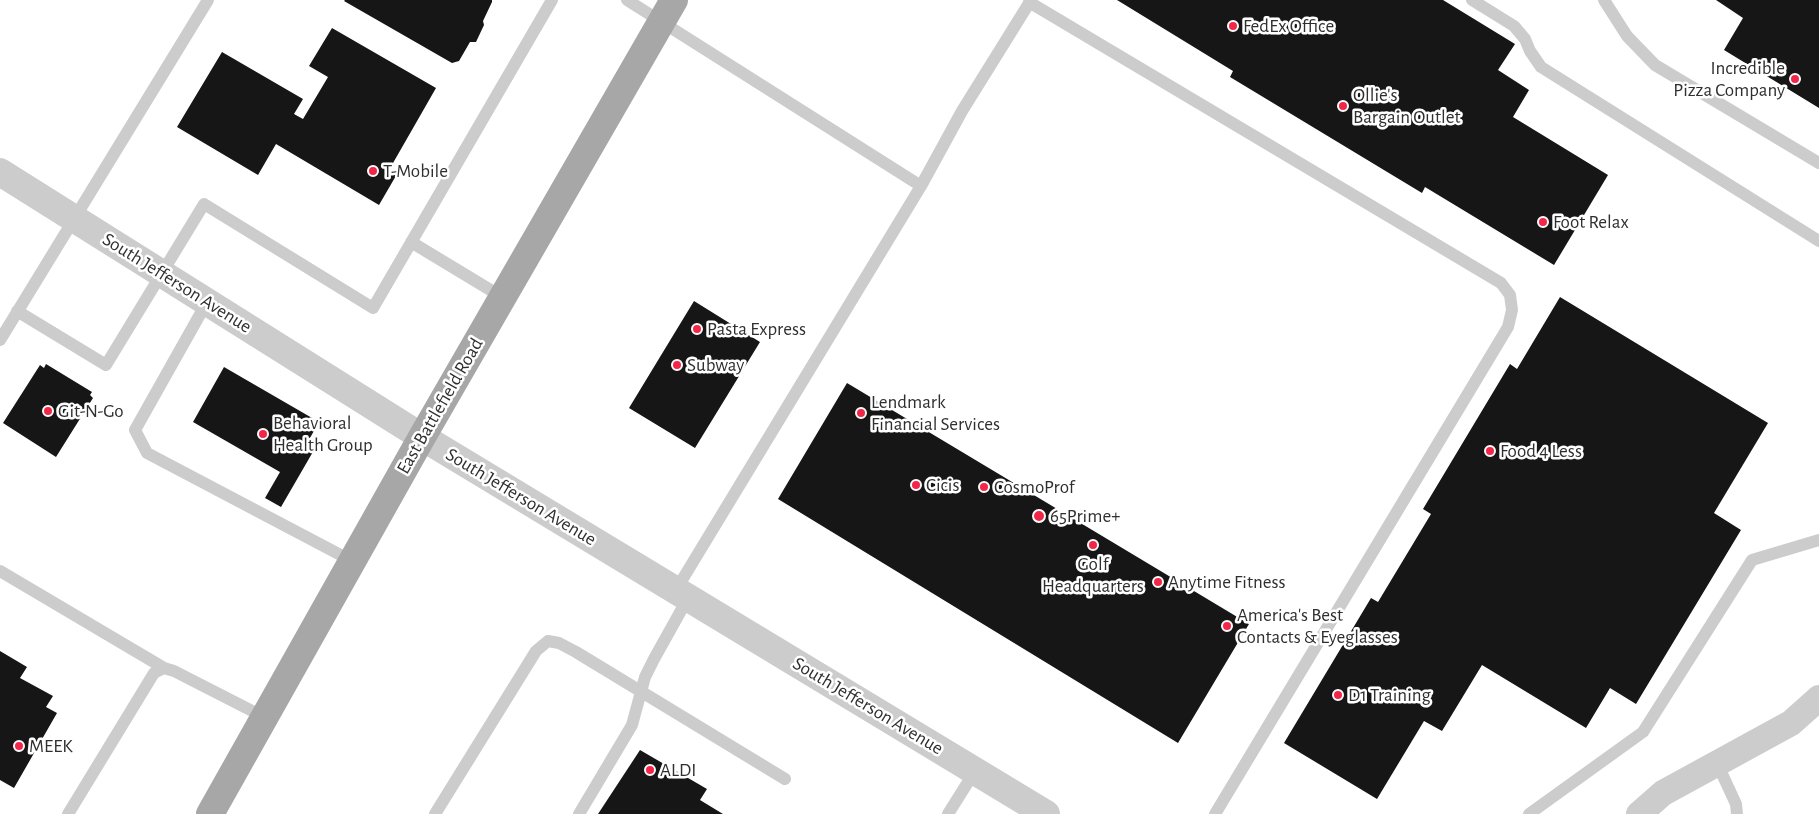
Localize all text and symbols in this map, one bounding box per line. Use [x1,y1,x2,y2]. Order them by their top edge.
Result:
place label: FedEx Office [1243,15,1334,37]
marker: FedEx Office [1227,20,1239,32]
place label: Incredible Pizza Company [1673,57,1785,101]
marker: Incredible Pizza Company [1789,73,1801,85]
place label: Ollie's Bargain Outlet [1353,84,1461,128]
marker: Ollie's Bargain Outlet [1337,100,1349,112]
place label: T-Mobile [383,160,448,182]
marker: T-Mobile [367,165,379,177]
place label: Foot Relax [1553,211,1629,233]
marker: Foot Relax [1537,216,1549,228]
street label: South Jefferson Avenue [98,228,256,338]
place label: Pasta Express [707,318,806,340]
marker: Pasta Express [691,323,703,335]
street label: East Battlefield Road [392,334,488,478]
place label: Subway [687,354,744,376]
marker: Subway [671,359,683,371]
place label: Lendmark Financial Services [871,391,1000,435]
place label: Git-N-Go [58,400,124,422]
marker: Git-N-Go [42,405,54,417]
marker: Lendmark Financial Services [855,407,867,419]
place label: Behavioral Health Group [273,412,373,456]
marker: Behavioral Health Group [257,428,269,440]
place label: Food 4 Less [1500,440,1582,462]
street label: South Jefferson Avenue [442,443,600,551]
marker: Food 4 Less [1484,445,1496,457]
place label: Cicis [926,474,959,496]
place label: CosmoProf [994,476,1074,498]
marker: Cicis [910,479,922,491]
marker: CosmoProf [978,481,990,493]
place label: 65Prime+ [1050,505,1120,527]
marker: 65Prime+ [1032,509,1046,523]
marker: Golf Headquarters [1087,539,1099,551]
place label: Golf Headquarters [1042,553,1144,597]
place label: Anytime Fitness [1168,571,1286,593]
marker: Anytime Fitness [1152,576,1164,588]
place label: America's Best Contacts & Eyeglasses [1237,604,1398,648]
marker: America's Best Contacts & Eyeglasses [1221,620,1233,632]
street label: South Jefferson Avenue [789,652,947,760]
place label: D1 Training [1348,684,1431,706]
marker: D1 Training [1332,689,1344,701]
place label: MEEK [29,735,73,757]
marker: MEEK [13,740,25,752]
place label: ALDI [660,759,696,781]
marker: ALDI [644,764,656,776]

